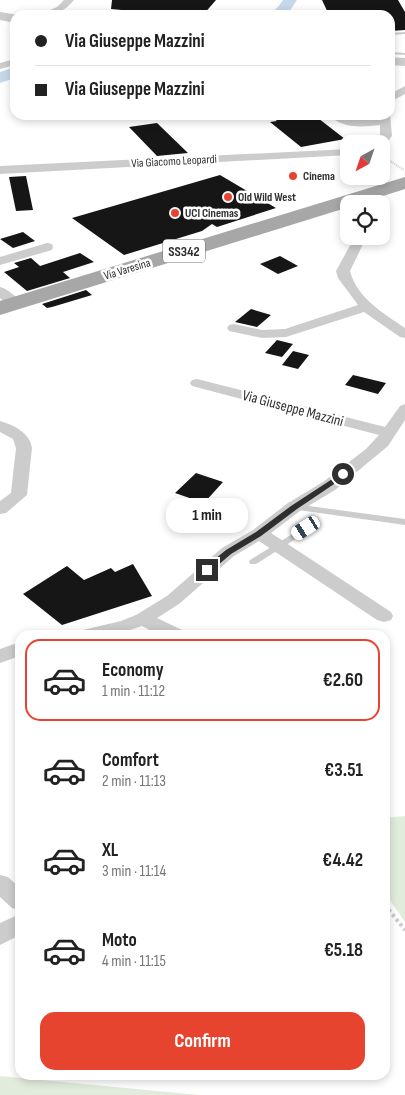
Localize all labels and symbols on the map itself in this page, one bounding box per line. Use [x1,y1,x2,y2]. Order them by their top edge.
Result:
north arrow [340,135,390,185]
street label: Via Giacomo Leopardi [131,152,217,171]
place label: Cinema [303,169,335,184]
marker: Cinema [287,170,299,182]
place label: Old Wild West [238,190,296,205]
marker: Old Wild West [222,191,234,203]
place label: UCI Cinemas [185,206,239,221]
marker: UCI Cinemas [169,207,181,219]
road number: SS342 [163,240,205,262]
street label: Via Varesina [102,255,153,284]
street label: Via Giuseppe Mazzini [240,386,346,431]
route start [332,463,354,485]
callout: 1 min [166,498,248,532]
car [289,514,322,542]
route end [196,559,218,581]

